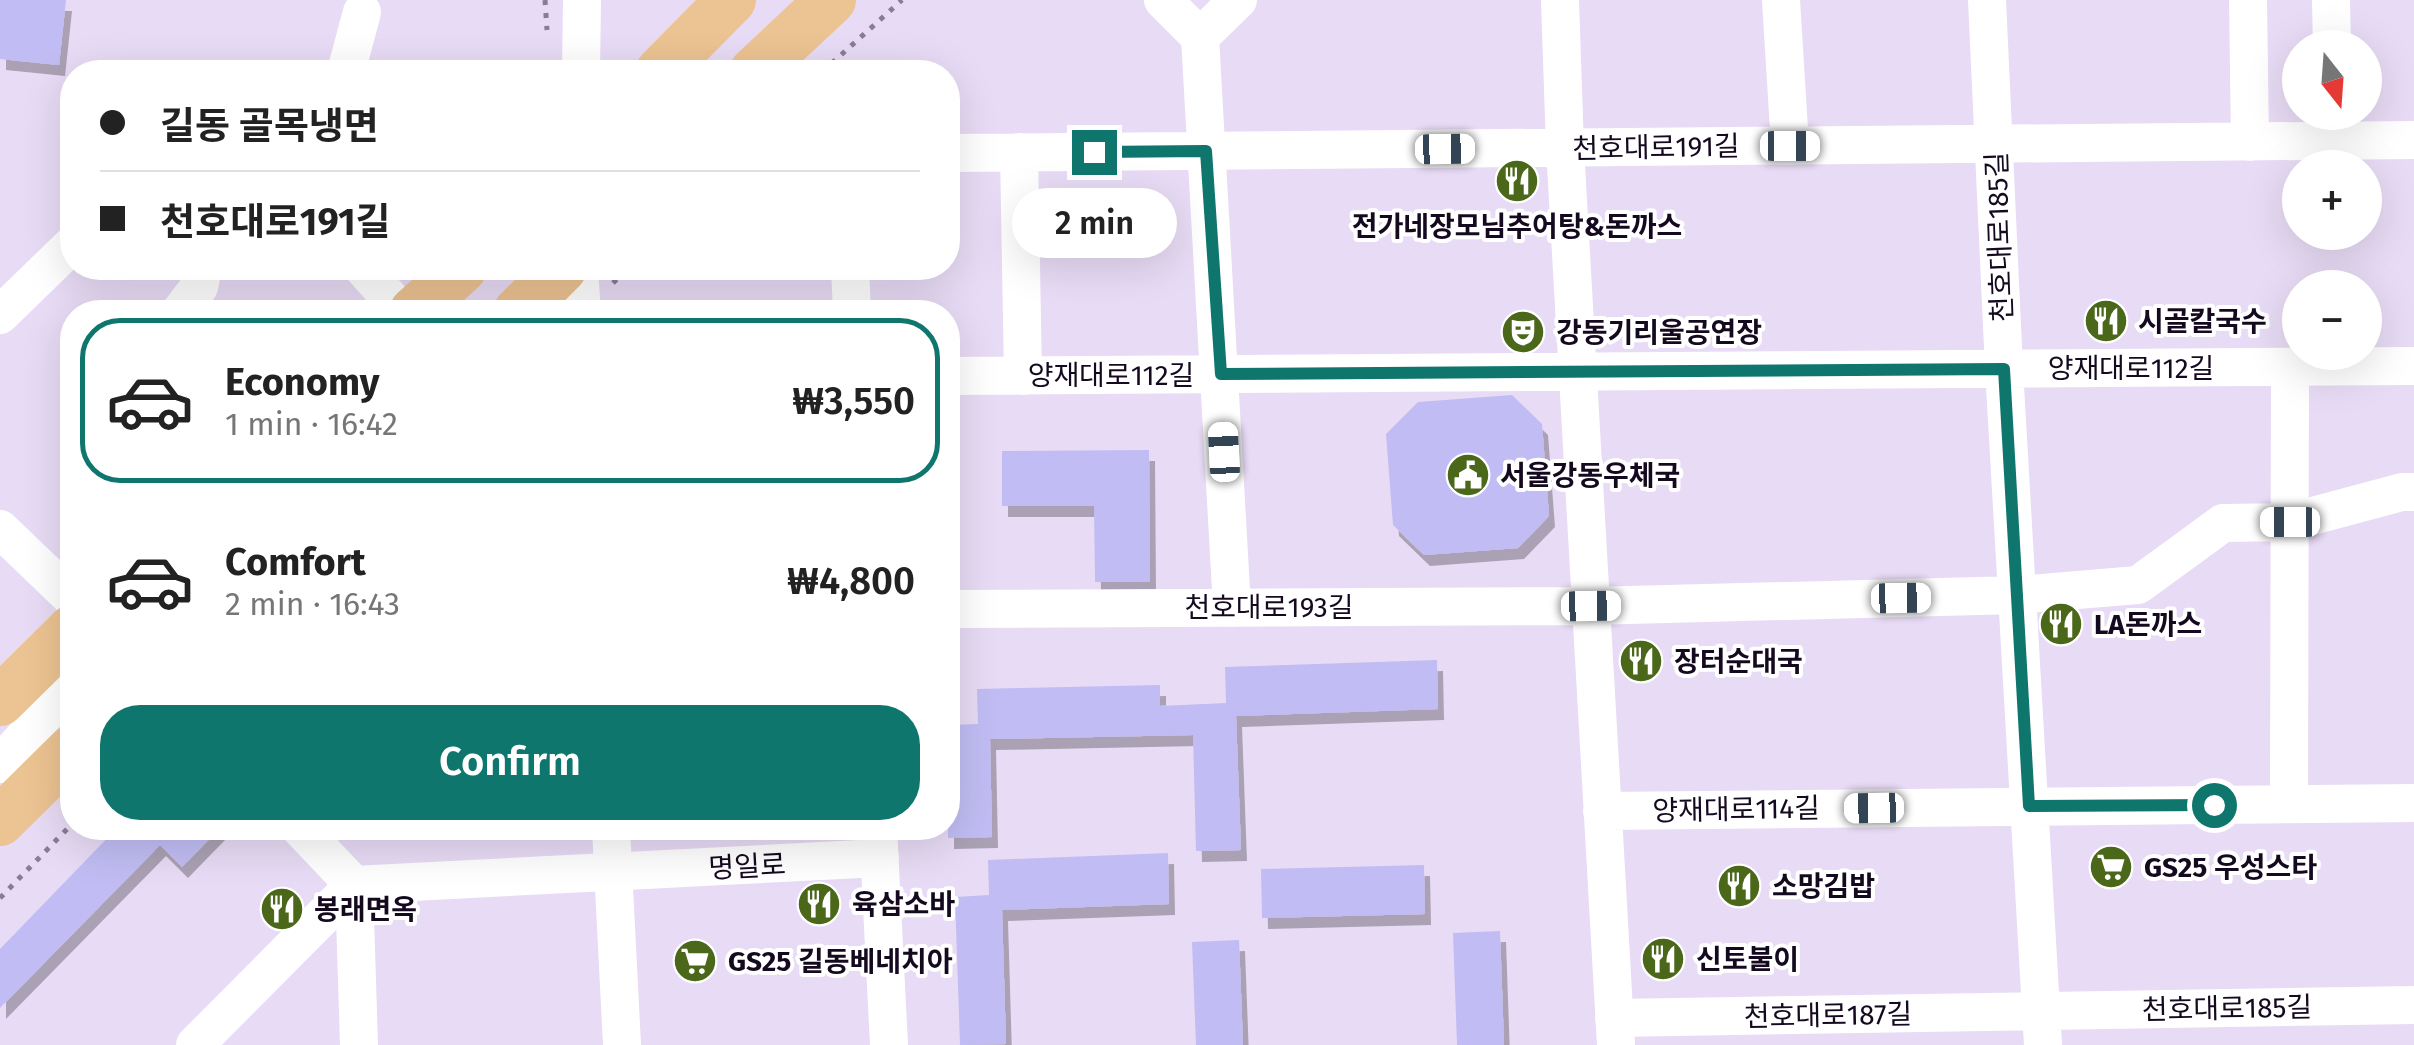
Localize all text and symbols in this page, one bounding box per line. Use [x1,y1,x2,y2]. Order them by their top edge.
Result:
north arrow [2282,30,2382,130]
map controls [2282,30,2382,370]
text: 길동 골목냉면 [160,103,379,149]
route end [1072,130,1117,175]
street label: 천호대로191길 [1572,130,1740,165]
car [1760,131,1820,161]
car [1415,133,1475,165]
button: + [2282,150,2382,250]
street label: 천호대로185길 [1980,151,2019,323]
restaurant icon: 전가네장모님추어탕&돈까스 [1494,158,1540,204]
callout: 2 min [1012,187,1176,257]
text: 천호대로191길 [160,199,391,245]
text: 2 min [1055,204,1134,242]
place label: 전가네장모님추어탕&돈까스 [1352,210,1682,243]
button: − [2282,270,2382,370]
restaurant icon: 시골칼국수 [2083,298,2129,344]
place label: 시골칼국수 [2138,305,2267,338]
theatre icon: 강동기리울공연장 [1500,309,1546,355]
place label: 강동기리울공연장 [1556,316,1762,349]
street label: 양재대로112길 [2048,352,2214,385]
icon: car [105,356,195,446]
text: Economy [225,359,380,405]
street label: 양재대로112길 [1028,359,1194,392]
text: ₩3,550 [792,378,915,424]
text: 1 min · 16:42 [225,405,398,443]
car [1207,421,1241,483]
public building icon: 서울강동우체국 [1445,452,1491,498]
place label: 서울강동우체국 [1500,459,1680,492]
car [2260,507,2320,537]
icon: car [105,536,195,626]
text: Comfort [225,539,366,585]
text: ₩4,800 [787,558,915,604]
car [1871,582,1931,614]
text: 2 min · 16:43 [225,585,400,623]
car [1561,590,1621,622]
street label: 천호대로193길 [1184,591,1354,624]
restaurant icon: LA돈까스 [2038,601,2084,647]
place label: LA돈까스 [2094,608,2202,641]
restaurant icon: 장터순대국 [1618,638,1664,684]
place label: 장터순대국 [1674,645,1803,678]
button: Confirm [100,705,920,820]
route start [2192,783,2237,828]
street label: 양재대로114길 [1652,792,1820,827]
car [1844,792,1904,824]
supermarket icon: GS25 우성스타 [2088,844,2134,890]
street label: 명일로 [708,848,786,885]
place label: GS25 우성스타 [2144,851,2317,884]
restaurant icon: 소망김밥 [1716,863,1762,909]
place label: 소망김밥 [1772,870,1875,903]
restaurant icon: 육삼소바 [796,881,842,927]
restaurant icon: 봉래면옥 [259,886,305,932]
place label: 육삼소바 [852,888,955,921]
place label: 봉래면옥 [314,893,417,926]
restaurant icon: 신토불이 [1640,936,1686,982]
supermarket icon: GS25 길동베네치아 [672,938,718,984]
place label: 신토불이 [1696,943,1799,976]
place label: GS25 길동베네치아 [728,945,953,978]
street label: 천호대로185길 [2142,991,2312,1026]
street label: 천호대로187길 [1744,998,1912,1033]

